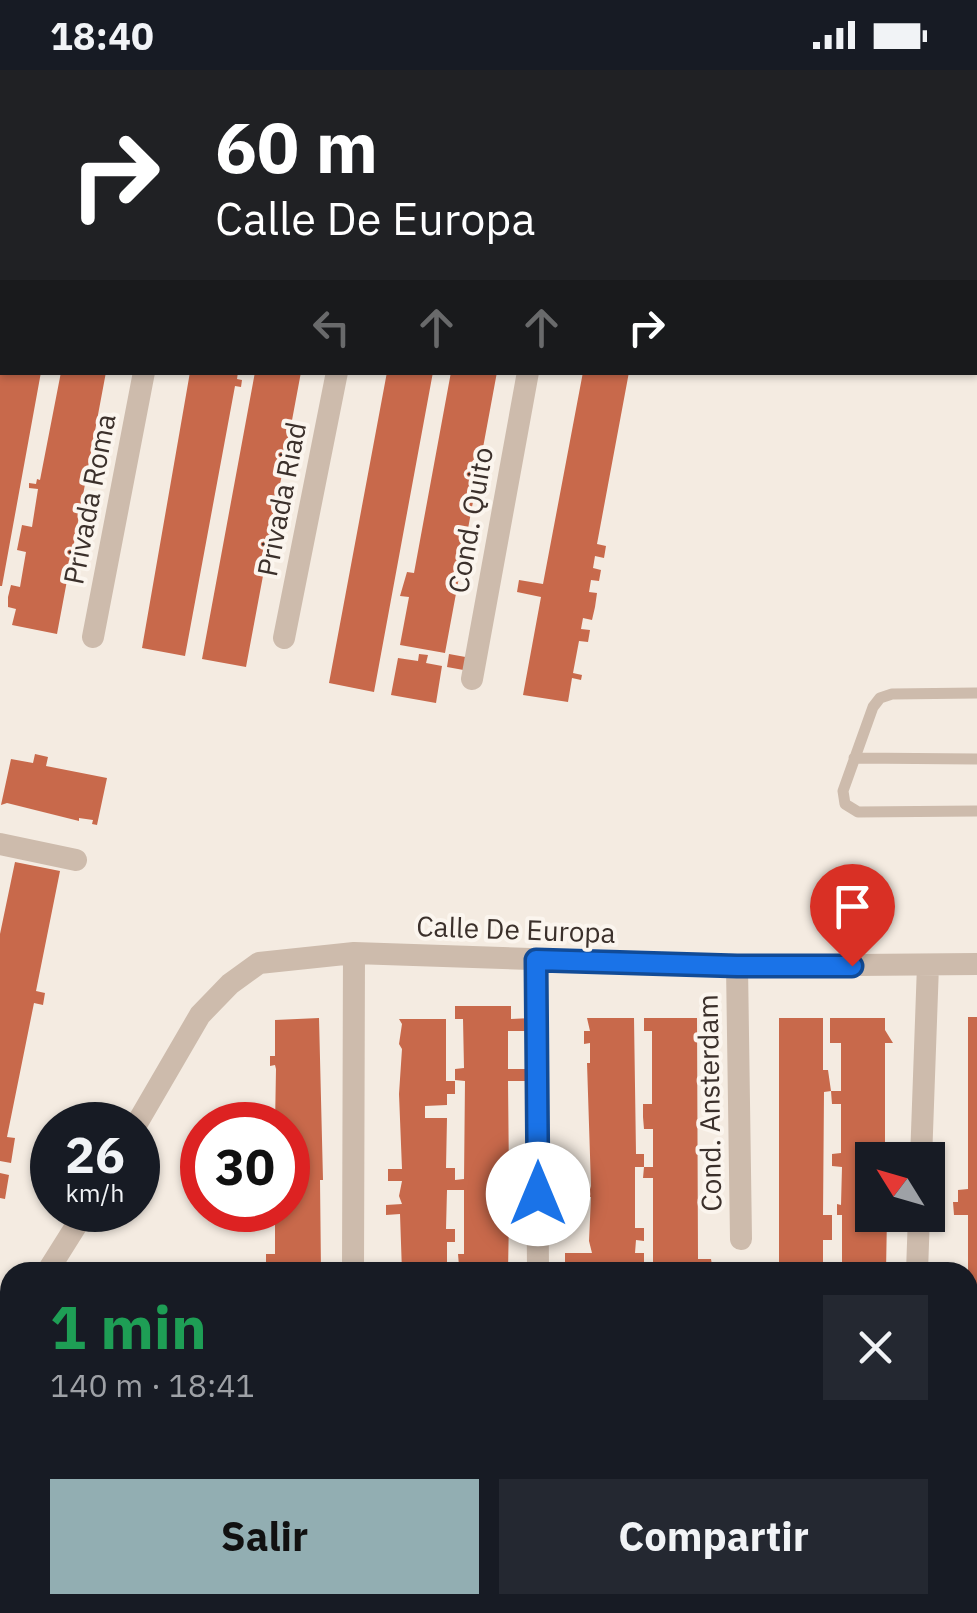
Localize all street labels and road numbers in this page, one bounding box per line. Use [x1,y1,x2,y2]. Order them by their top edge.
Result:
street label: Privada Roma [54,411,124,587]
street label: Privada Riad [248,419,314,579]
street label: Cond. Quito [439,444,501,596]
street label: Calle De Europa [416,907,616,951]
street label: Cond. Ansterdam [689,994,729,1212]

